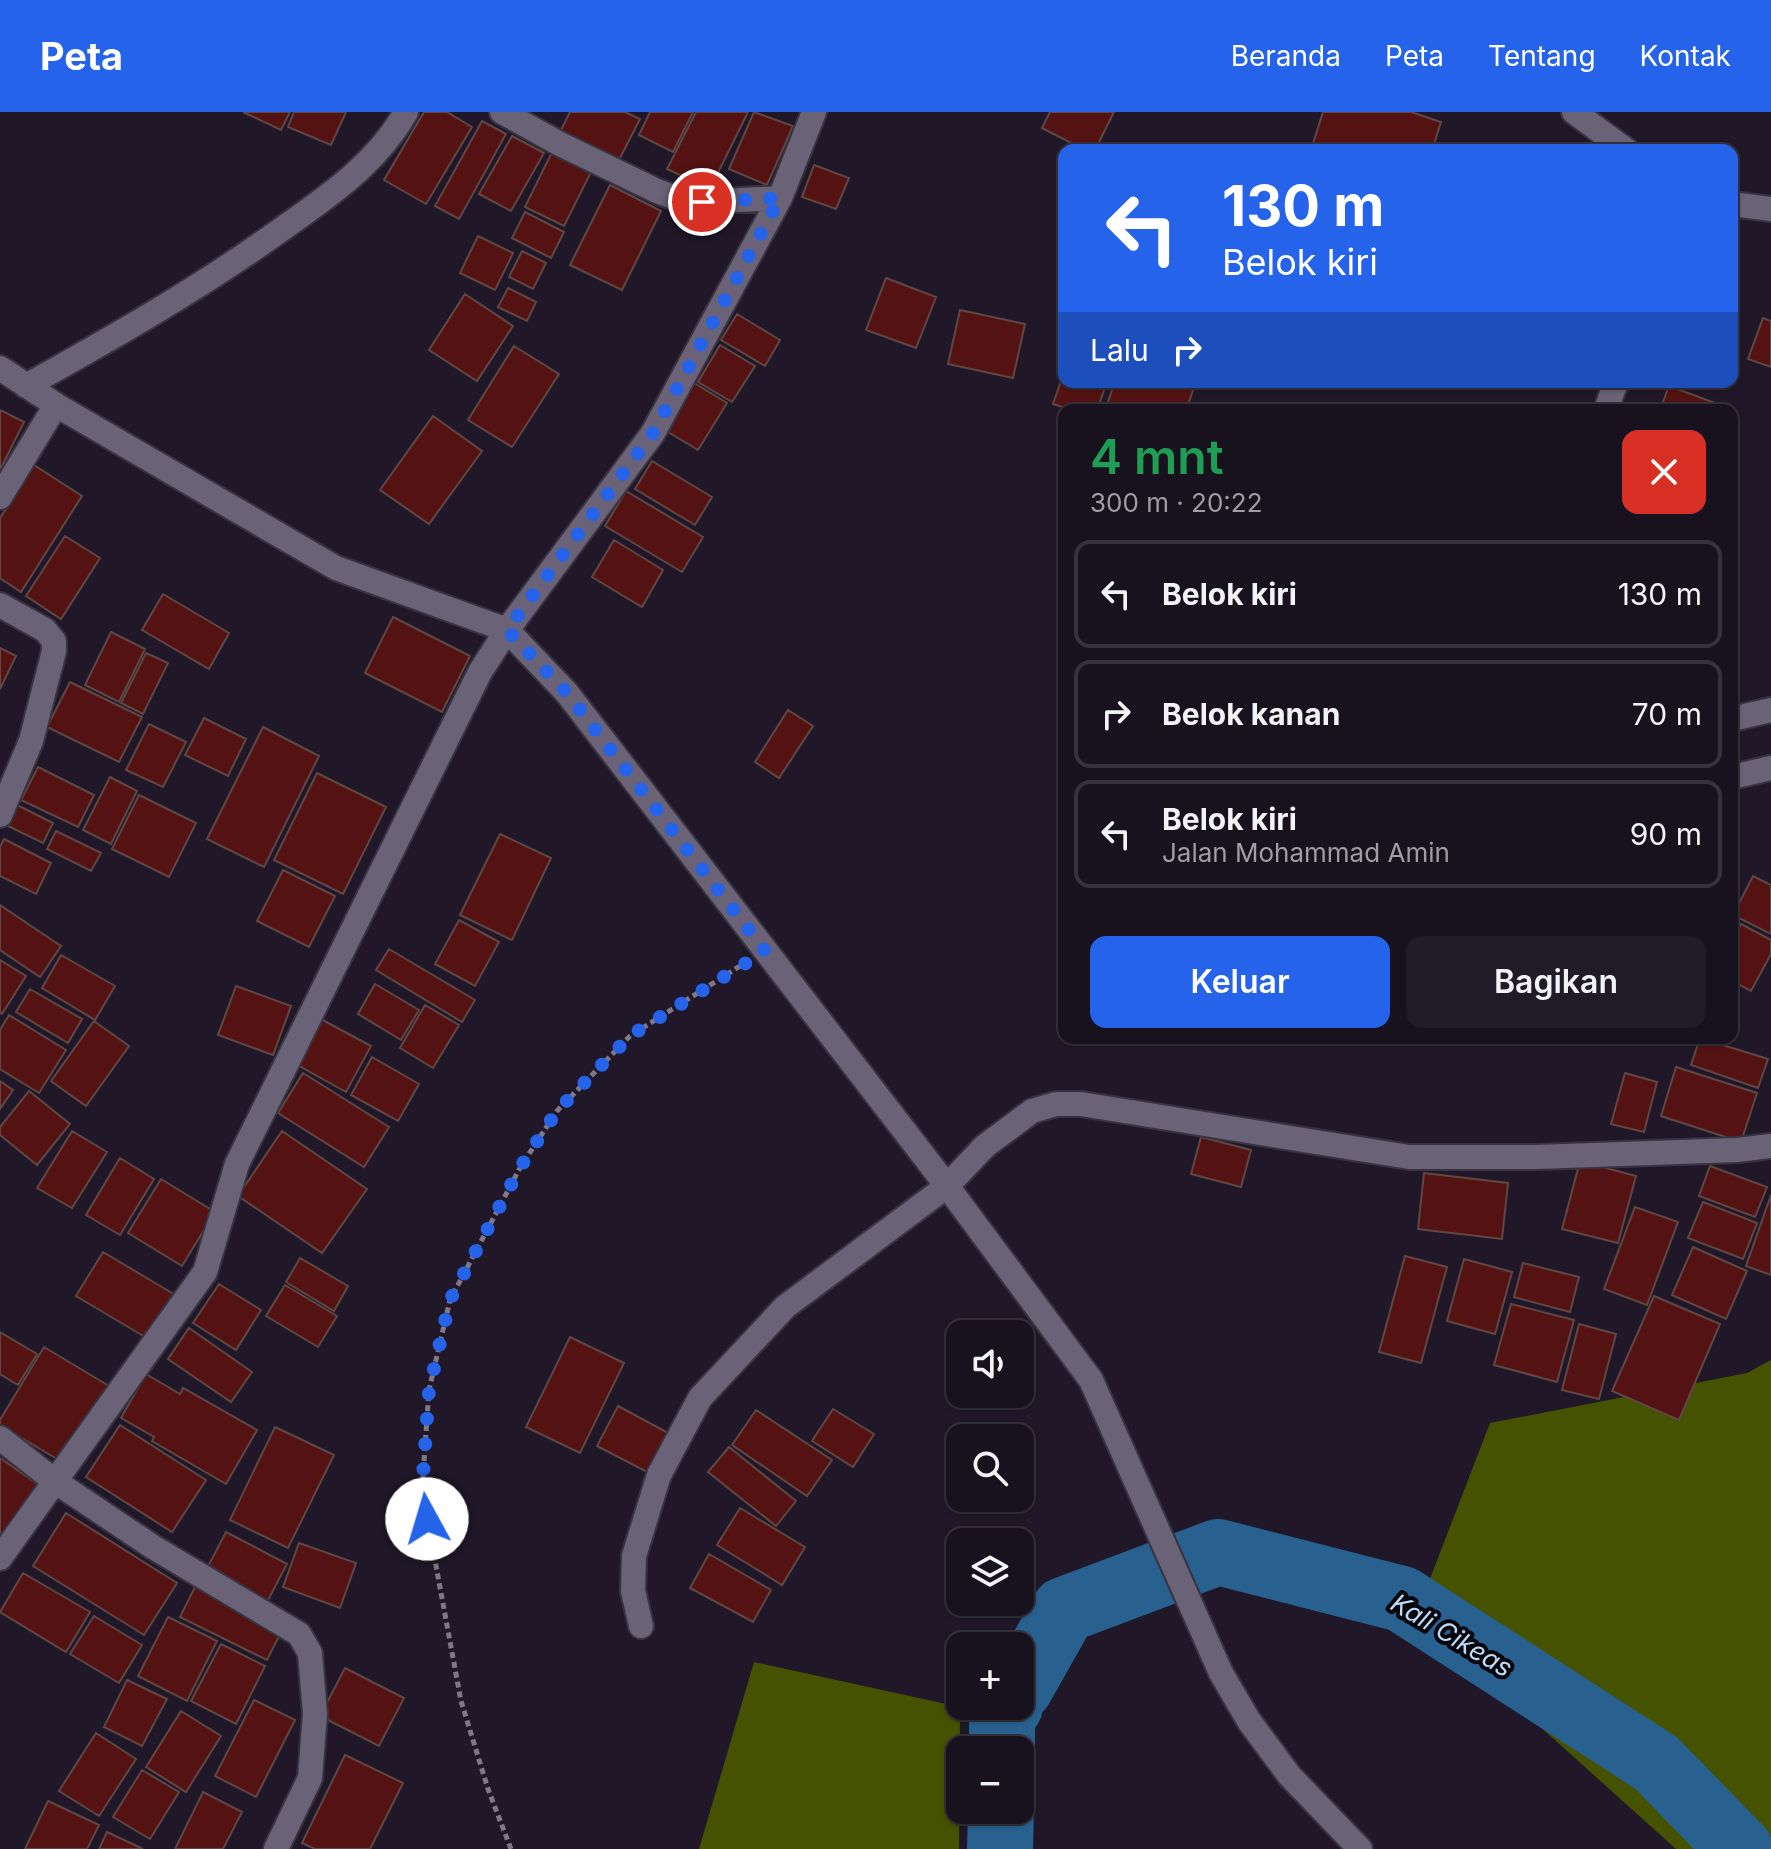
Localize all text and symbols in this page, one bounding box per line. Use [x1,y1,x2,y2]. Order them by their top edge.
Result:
text: Peta [40,33,123,79]
text: Beranda [1231,39,1341,73]
text: Peta [1385,39,1444,73]
text: Tentang [1488,39,1596,73]
text: Kontak [1640,39,1731,73]
pin [668,168,736,236]
text: 130 m [1222,172,1384,240]
icon: left [1090,176,1194,280]
icon: arrive [680,180,724,224]
text: Belok kiri [1222,240,1378,284]
icon: right [1165,328,1209,372]
text: Lalu [1090,332,1149,368]
text: 4 mnt [1090,427,1224,486]
button: close [1622,430,1706,514]
text: 300 m · 20:22 [1090,487,1263,518]
icon: left [1094,572,1138,616]
text: Belok kiri [1162,576,1297,612]
text: 130 m [1618,576,1702,612]
icon: right [1094,692,1138,736]
text: Belok kanan [1162,696,1340,732]
text: 70 m [1632,696,1702,732]
text: Belok kiri [1162,801,1297,837]
icon: left [1094,812,1138,856]
text: 90 m [1630,816,1702,852]
text: Jalan Mohammad Amin [1162,837,1450,868]
button: Keluar [1090,936,1390,1028]
button: Bagikan [1406,936,1706,1028]
map controls [946,1320,1034,1824]
button: sound [946,1320,1034,1408]
button: search [946,1424,1034,1512]
position arrow [385,1477,469,1561]
button: layers [946,1528,1034,1616]
water label: Kali Cikeas [1386,1587,1518,1683]
button: + [946,1632,1034,1720]
button: − [946,1736,1034,1824]

